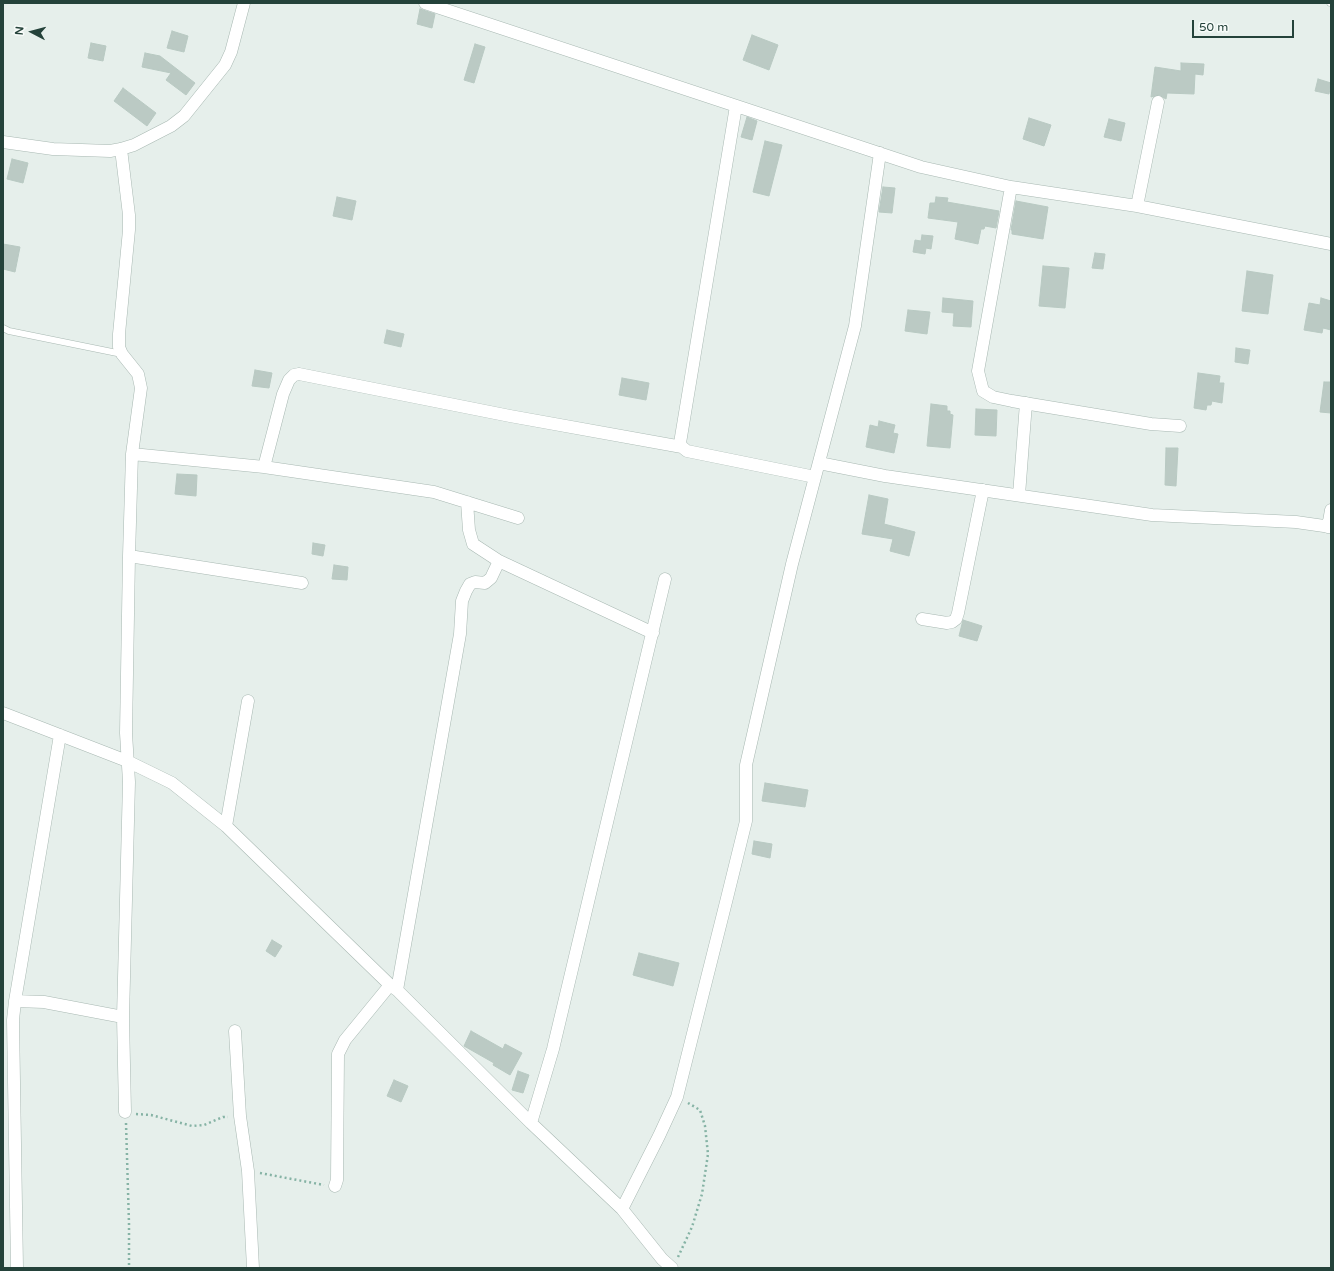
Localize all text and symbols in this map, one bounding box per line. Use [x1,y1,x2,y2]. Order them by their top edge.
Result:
north arrow [12,12,52,52]
scale bar [1194,12,1296,38]
text: 50 m [1199,20,1228,34]
text: N [13,26,26,36]

